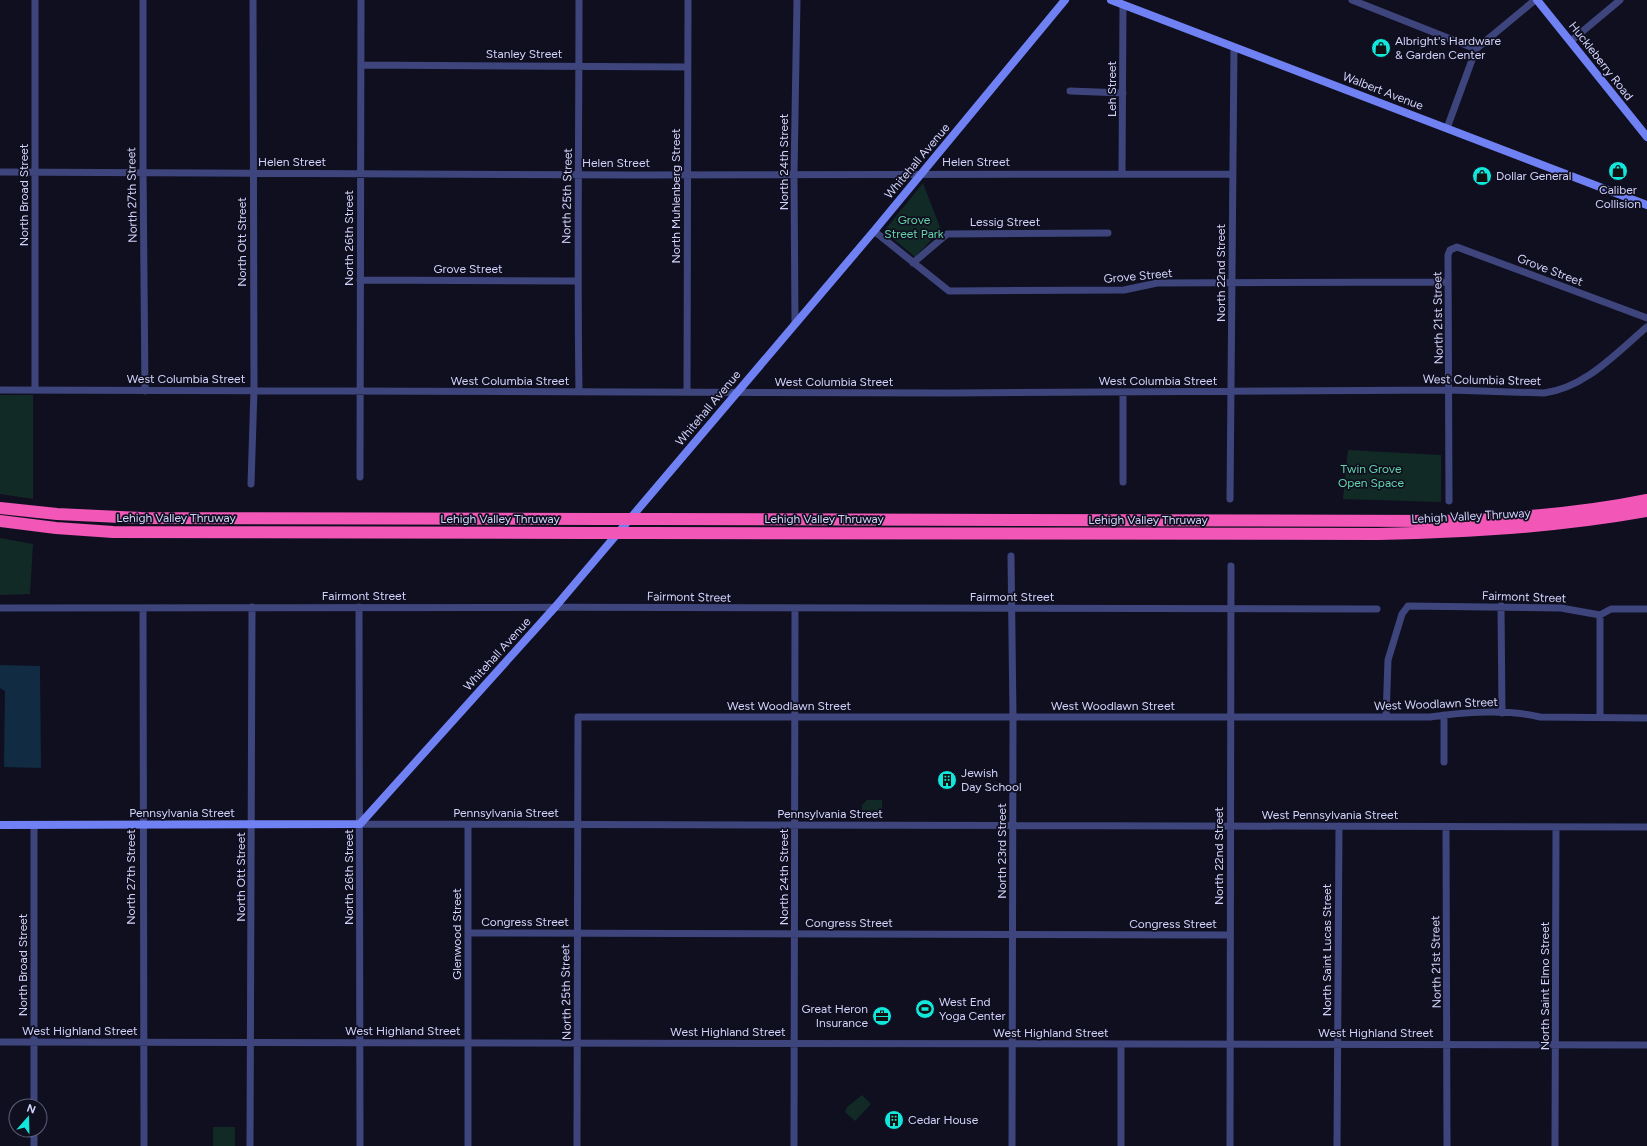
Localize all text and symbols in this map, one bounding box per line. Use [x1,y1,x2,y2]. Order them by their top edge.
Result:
street label: Huckleberry Road [1566,19,1636,103]
place label: Albright's Hardware & Garden Center [1395,34,1502,62]
shop icon: Albright's Hardware & Garden Center [1370,37,1392,59]
street label: Stanley Street [486,47,563,61]
street label: Leh Street [1105,61,1119,117]
street label: Walbert Avenue [1341,69,1426,113]
street label: North 24th Street [777,113,791,210]
street label: Whitehall Avenue [882,120,953,201]
street label: North Muhlenberg Street [669,128,683,264]
street label: North Broad Street [17,143,31,246]
street label: North 27th Street [124,147,140,243]
street label: North 25th Street [559,147,575,244]
street label: Helen Street [258,155,326,169]
street label: Helen Street [942,155,1010,169]
street label: Helen Street [582,156,650,170]
shop icon: Caliber Collision [1607,160,1629,182]
shop icon: Dollar General [1471,165,1493,187]
place label: Dollar General [1496,169,1571,183]
place label: Caliber Collision [1595,183,1641,211]
street label: North 26th Street [342,190,356,286]
street label: North Ott Street [235,197,249,287]
park label: Grove Street Park [884,213,944,241]
street label: Lessig Street [970,215,1041,229]
street label: North 22nd Street [1214,223,1228,322]
street label: Grove Street [1515,251,1585,289]
street label: Grove Street [433,262,503,276]
street label: Grove Street [1103,266,1174,286]
street label: North 21st Street [1430,271,1446,365]
street label: Whitehall Avenue [673,367,744,448]
street label: West Columbia Street [127,372,246,386]
street label: West Columbia Street [1423,372,1542,388]
street label: West Columbia Street [451,374,570,388]
street label: West Columbia Street [1099,374,1218,388]
street label: West Columbia Street [775,375,894,389]
park label: Twin Grove Open Space [1338,462,1405,490]
street label: Lehigh Valley Thruway [1411,506,1532,526]
street label: Lehigh Valley Thruway [116,511,236,525]
street label: Lehigh Valley Thruway [440,512,560,526]
street label: Lehigh Valley Thruway [764,512,884,526]
street label: Lehigh Valley Thruway [1088,513,1208,527]
street label: Fairmont Street [322,589,407,603]
street label: Fairmont Street [647,589,732,605]
street label: Fairmont Street [1482,589,1567,605]
street label: Fairmont Street [970,590,1055,604]
street label: Whitehall Avenue [460,614,534,694]
street label: West Woodlawn Street [1374,695,1499,713]
street label: West Woodlawn Street [727,699,851,713]
street label: West Woodlawn Street [1051,699,1175,713]
place label: Jewish Day School [961,766,1022,794]
building icon: Jewish Day School [936,769,958,791]
street label: North 23rd Street [995,803,1009,899]
street label: Pennsylvania Street [129,806,235,820]
street label: Pennsylvania Street [453,806,559,820]
street label: North 22nd Street [1212,806,1226,905]
street label: Pennsylvania Street [777,807,883,821]
street label: West Pennsylvania Street [1262,808,1399,822]
street label: North 24th Street [777,828,791,925]
street label: North 27th Street [124,829,138,925]
street label: North 26th Street [342,829,356,925]
street label: North Ott Street [234,832,248,922]
street label: North Saint Lucas Street [1320,883,1334,1016]
street label: Glenwood Street [450,888,464,980]
street label: North Broad Street [16,913,30,1016]
street label: Congress Street [481,915,569,929]
street label: North 21st Street [1428,915,1444,1009]
street label: Congress Street [805,916,893,930]
street label: Congress Street [1129,917,1217,931]
street label: North Saint Elmo Street [1538,921,1552,1050]
street label: North 25th Street [558,943,574,1040]
place label: West End Yoga Center [939,995,1006,1023]
sports icon: West End Yoga Center [914,998,936,1020]
place label: Great Heron Insurance [801,1002,868,1030]
office icon: Great Heron Insurance [871,1005,893,1027]
street label: West Highland Street [22,1024,138,1038]
street label: West Highland Street [345,1024,461,1038]
street label: West Highland Street [670,1025,786,1039]
street label: West Highland Street [993,1026,1109,1040]
street label: West Highland Street [1318,1026,1434,1040]
north arrow [8,1098,48,1138]
text: N [25,1102,37,1117]
building icon: Cedar House [883,1109,905,1131]
place label: Cedar House [908,1113,979,1127]

